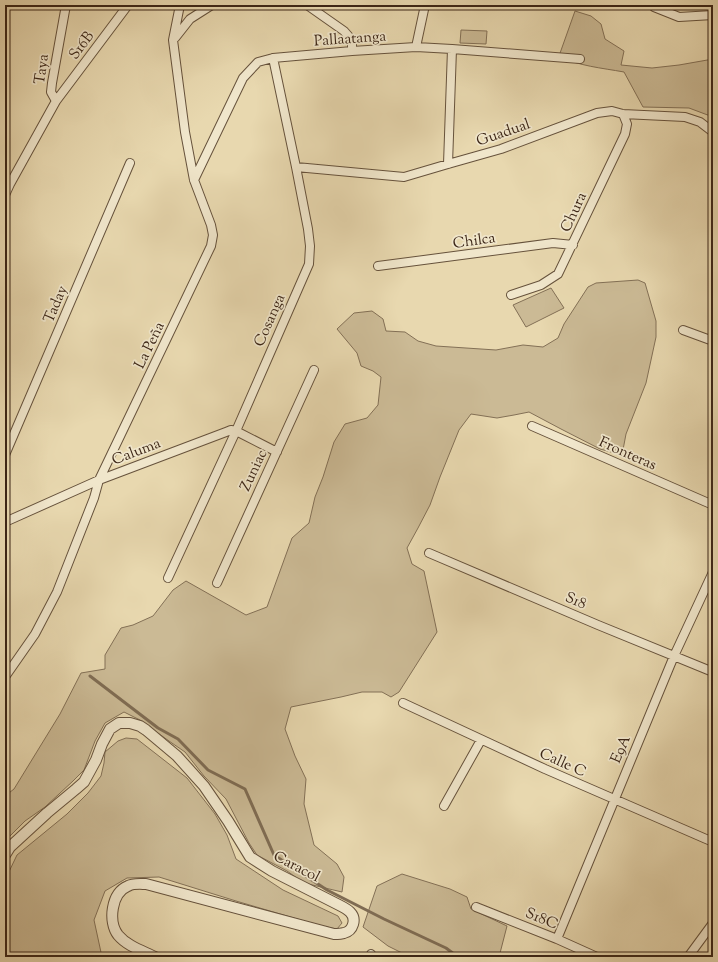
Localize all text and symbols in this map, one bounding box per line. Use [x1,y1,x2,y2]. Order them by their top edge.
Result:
street label: Pallaatanga [313,26,387,52]
street label: S16B [64,27,100,65]
street label: Taya [30,53,55,86]
street label: Guadual [474,114,533,152]
street label: Chura [556,189,593,236]
street label: Chilca [452,228,497,255]
street label: Taday [39,282,74,326]
street label: Cosanga [249,291,291,350]
street label: La Peña [130,319,171,373]
street label: Fronteras [595,432,660,476]
street label: Caluma [109,433,164,471]
street label: Zuniac [236,446,273,495]
street label: S18 [561,588,589,615]
street label: E9A [606,732,637,767]
street label: Calle C [536,744,589,783]
street label: Caracol [269,847,323,888]
street label: S18C [522,903,561,935]

